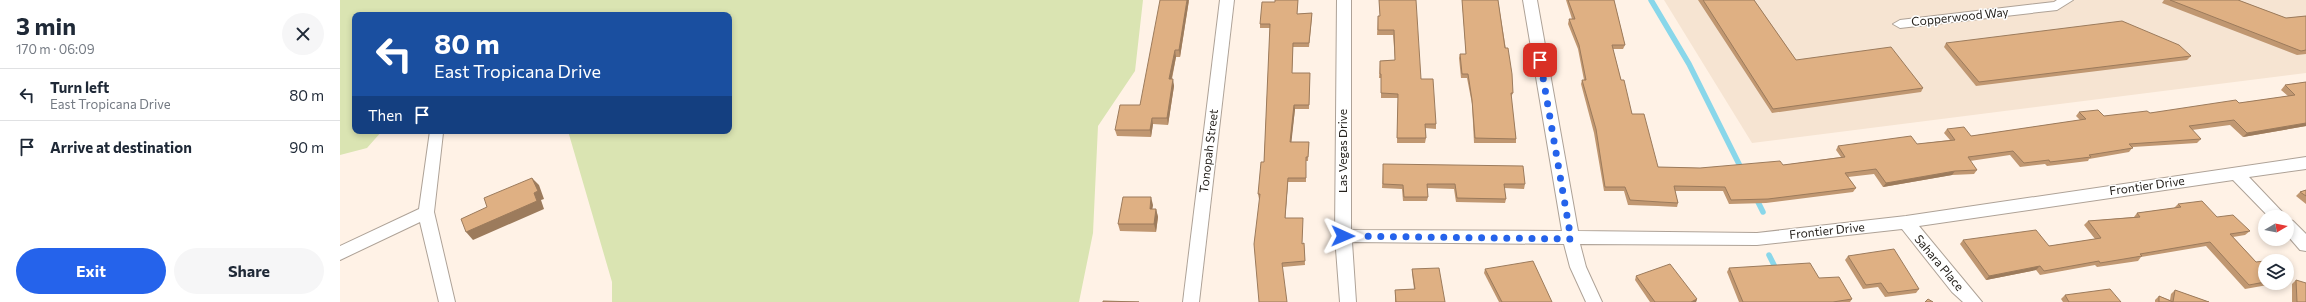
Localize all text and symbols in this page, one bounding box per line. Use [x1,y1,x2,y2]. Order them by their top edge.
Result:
street label: Copperwood Way [1911,4,2009,28]
text: 3 min [16,11,76,40]
button: close [282,13,324,55]
text: 80 m [434,26,500,60]
icon: left [368,28,420,80]
text: 170 m · 06:09 [16,41,95,57]
pin [1523,43,1557,77]
icon: arrive [1529,49,1551,71]
text: East Tropicana Drive [434,60,601,82]
text: Turn left [50,78,109,96]
icon: left [16,84,38,106]
text: 80 m [289,86,324,104]
text: East Tropicana Drive [50,96,171,112]
icon: arrive [411,104,433,126]
text: Then [368,106,403,124]
street label: Tonopah Street [1196,108,1220,194]
street label: Las Vegas Drive [1335,109,1349,193]
icon: arrive [16,136,38,158]
text: Arrive at destination [50,138,192,156]
text: 90 m [289,138,324,156]
street label: Frontier Drive [2108,173,2185,197]
north arrow [2258,210,2294,246]
map controls [2258,210,2294,290]
position arrow [1322,215,1364,257]
street label: Frontier Drive [1788,219,1865,241]
street label: Sahara Place [1912,231,1967,293]
button: Exit [16,248,166,294]
button: Share [174,248,324,294]
button: layers [2258,254,2294,290]

